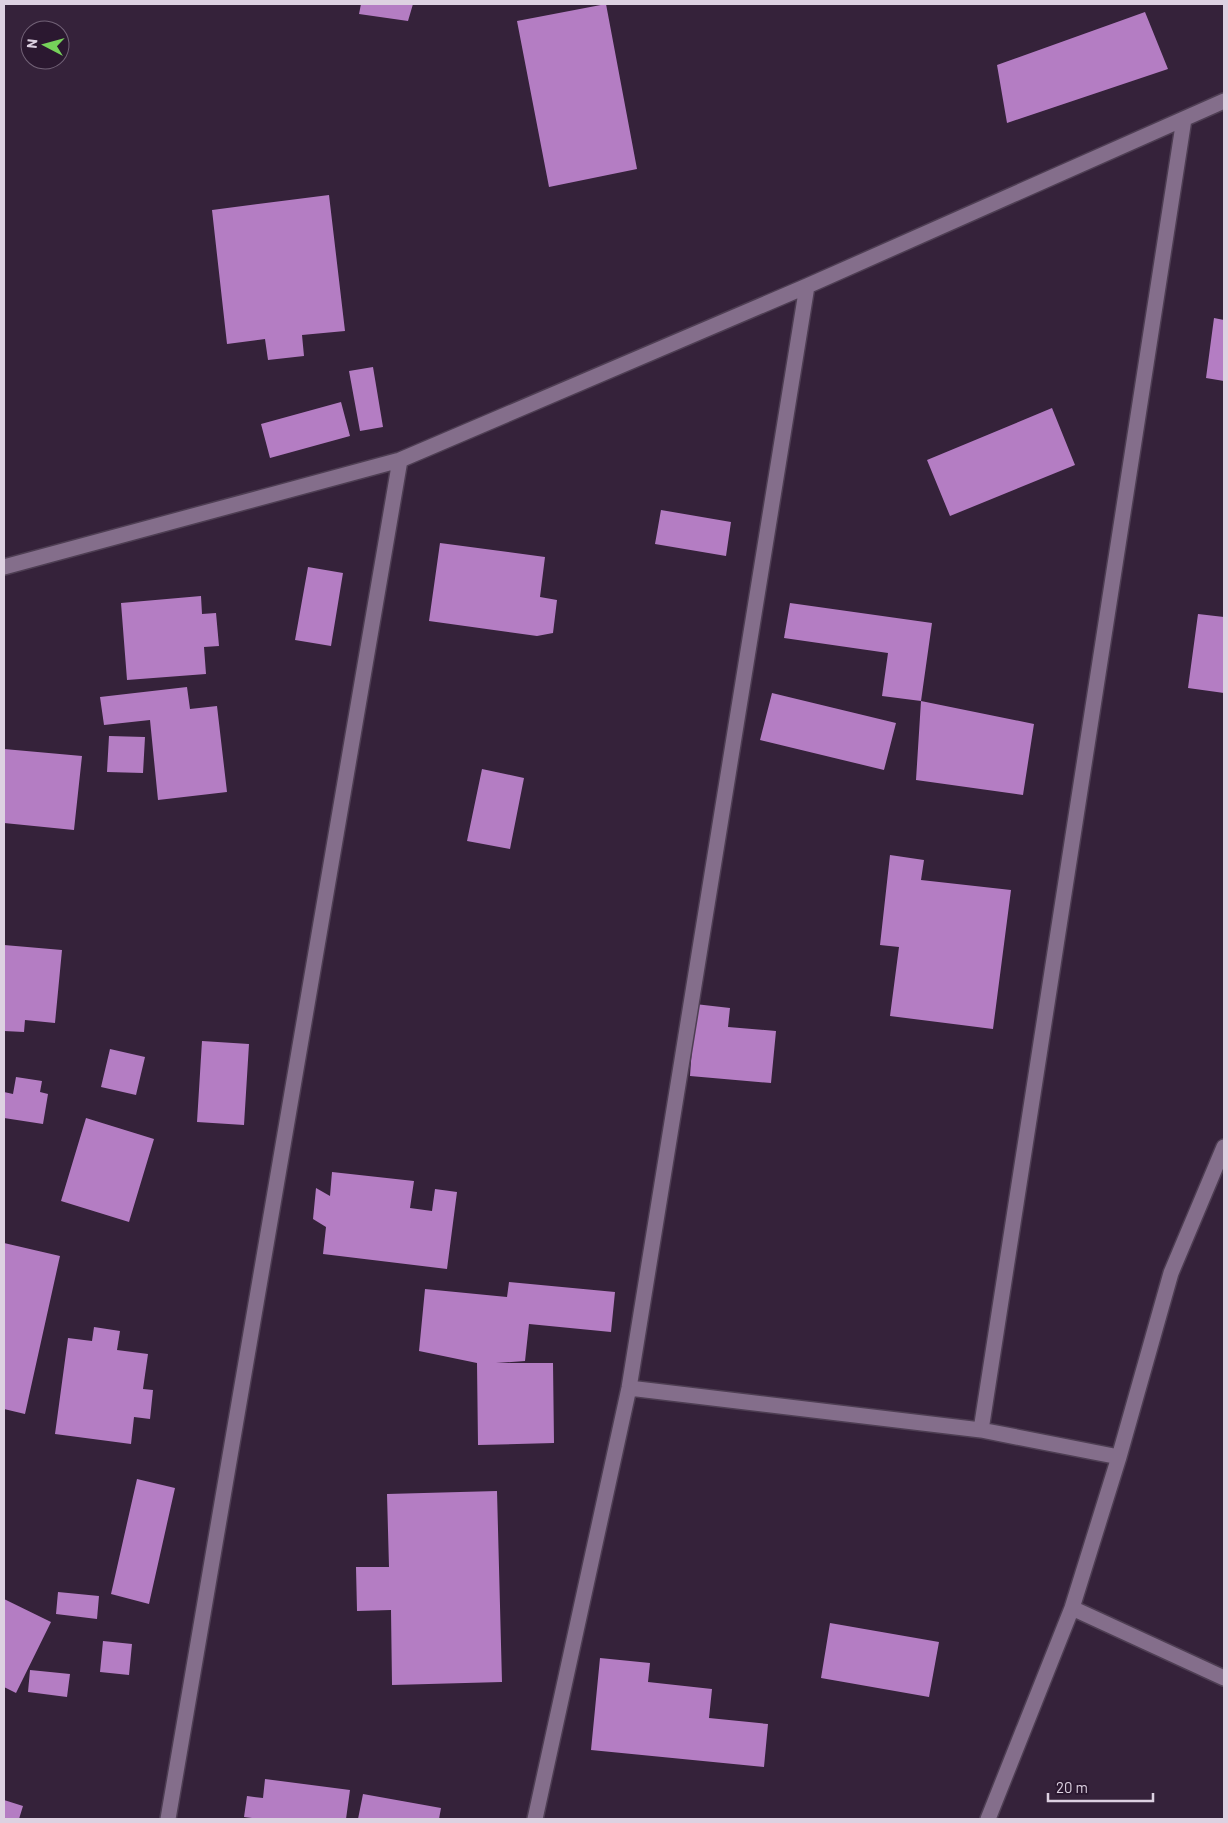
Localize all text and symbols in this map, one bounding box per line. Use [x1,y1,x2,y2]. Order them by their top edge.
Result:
north arrow [20,20,70,70]
text: N [23,38,41,49]
scale bar [1048,1770,1153,1802]
text: 20 m [1056,1778,1088,1796]

